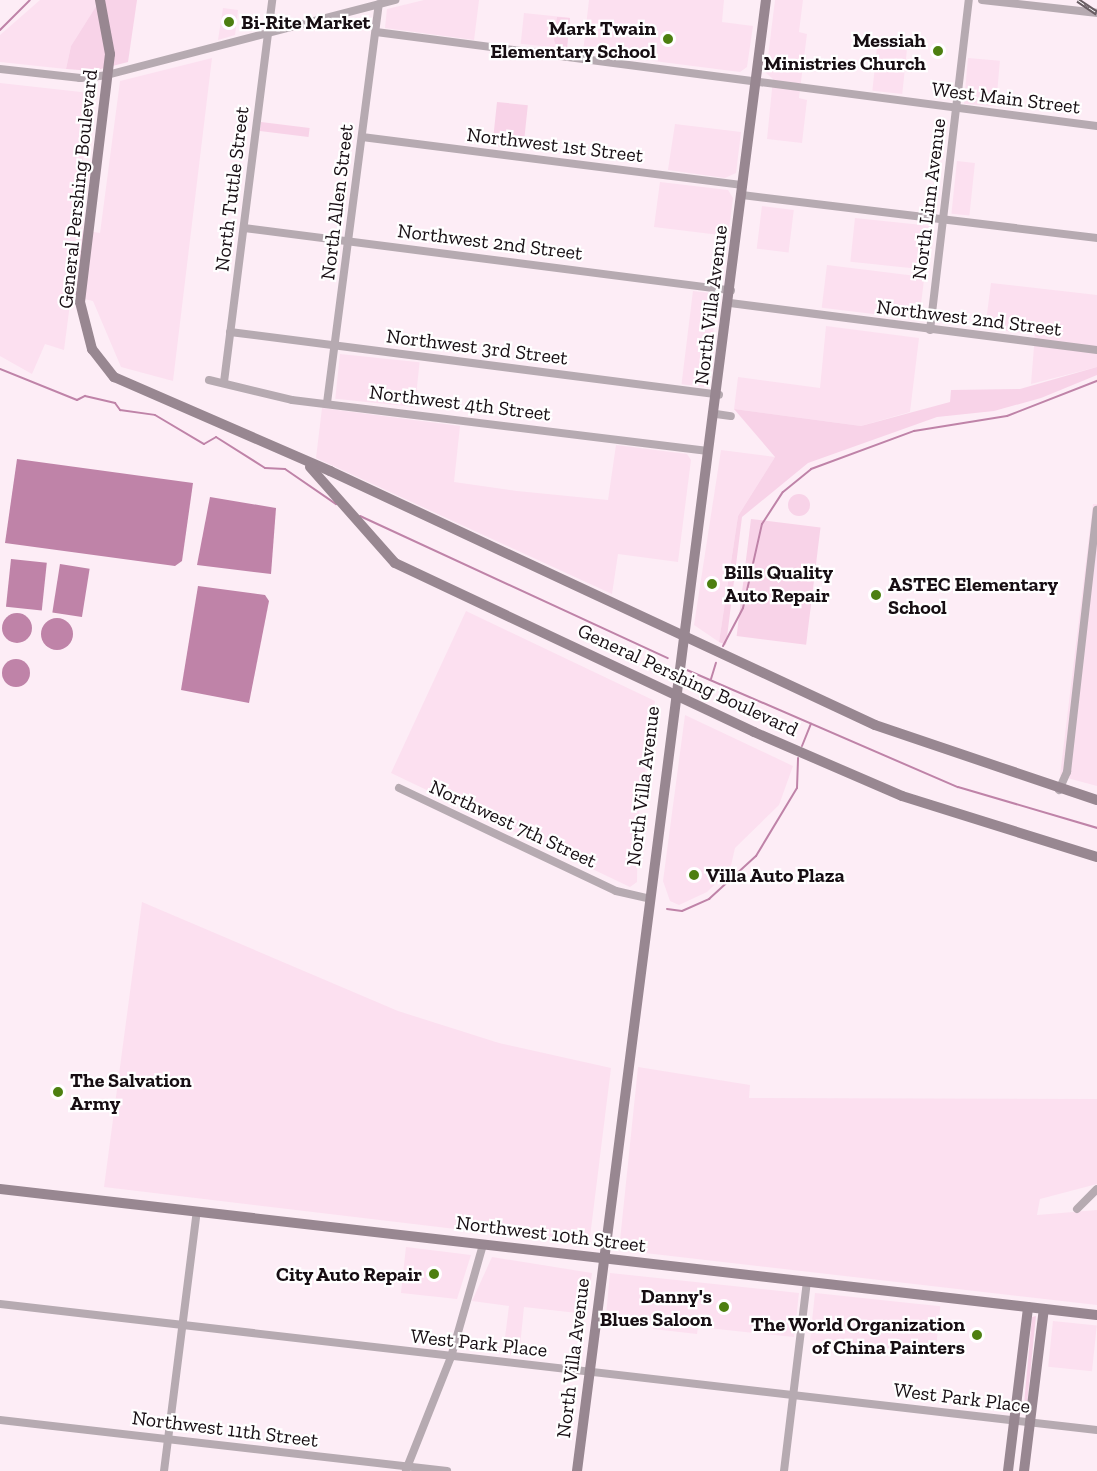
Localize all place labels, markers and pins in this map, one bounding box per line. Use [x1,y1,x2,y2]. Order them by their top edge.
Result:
place label: Bi-Rite Market [241,10,371,34]
marker: Bi-Rite Market [222,15,236,29]
place label: Mark Twain Elementary School [490,16,656,63]
place label: Messiah Ministries Church [764,28,926,75]
marker: Mark Twain Elementary School [661,32,675,46]
marker: Messiah Ministries Church [931,44,945,58]
place label: Bills Quality Auto Repair [724,560,833,607]
place label: ASTEC Elementary School [888,572,1058,619]
marker: Bills Quality Auto Repair [705,577,719,591]
marker: ASTEC Elementary School [869,588,883,602]
place label: Villa Auto Plaza [706,863,845,887]
marker: Villa Auto Plaza [687,868,701,882]
place label: The Salvation Army [70,1068,192,1115]
marker: The Salvation Army [51,1085,65,1099]
place label: City Auto Repair [275,1262,422,1286]
marker: City Auto Repair [427,1267,441,1281]
place label: Danny's Blues Saloon [600,1284,712,1331]
marker: Danny's Blues Saloon [717,1300,731,1314]
place label: The World Organization of China Painters [750,1312,965,1359]
marker: The World Organization of China Painters [970,1328,984,1342]

